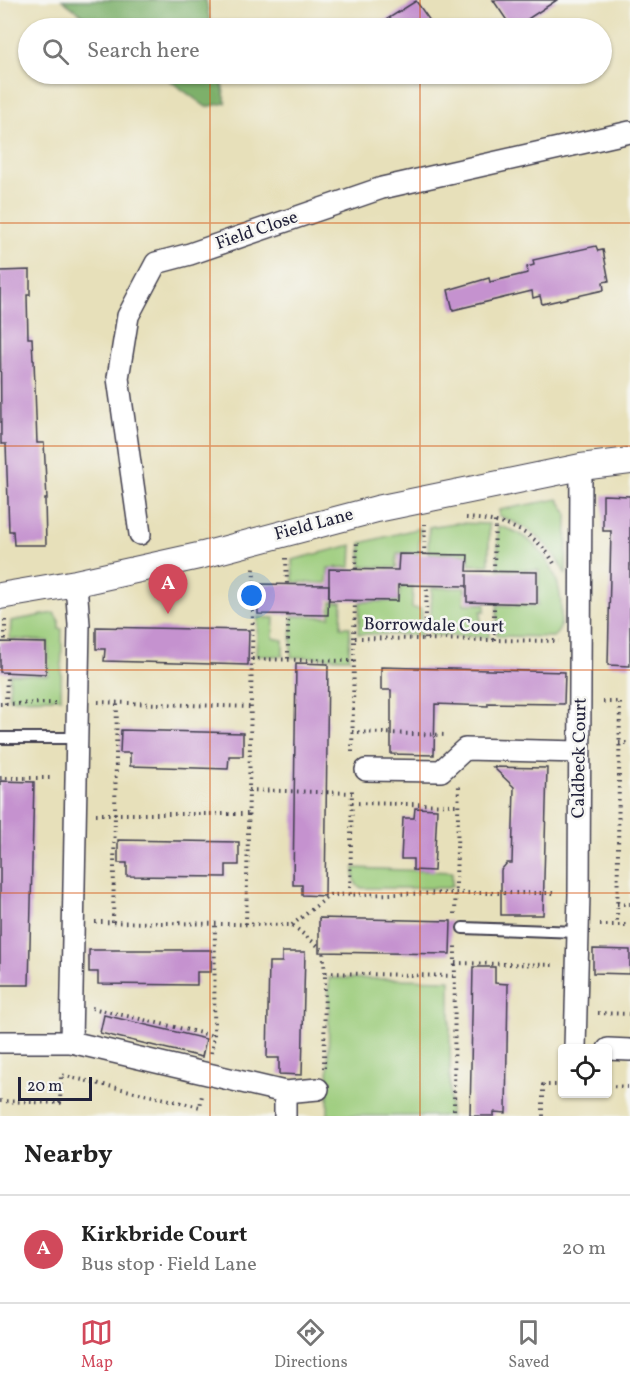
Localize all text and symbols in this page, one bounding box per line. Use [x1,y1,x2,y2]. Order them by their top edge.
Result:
search box [18,18,612,84]
icon: search [39,35,72,68]
text: Search here [87,36,200,67]
street label: Field Close [212,205,302,257]
street label: Field Lane [272,502,356,548]
pin: A [148,564,188,614]
your location [237,581,266,610]
street label: Borrowdale Court [363,612,505,640]
street label: Caldbeck Court [566,697,594,819]
map controls [558,1044,612,1098]
button: locate [558,1044,612,1098]
scale bar [18,1074,92,1102]
text: 20 m [27,1076,62,1098]
text: Nearby [24,1137,113,1173]
text: Kirkbride Court [81,1220,247,1251]
text: A [36,1235,51,1263]
text: 20 m [562,1235,606,1263]
text: Bus stop · Field Lane [81,1251,257,1279]
tab: Map [80,1316,113,1374]
tab: Directions [274,1316,348,1374]
tab: Saved [508,1316,550,1374]

